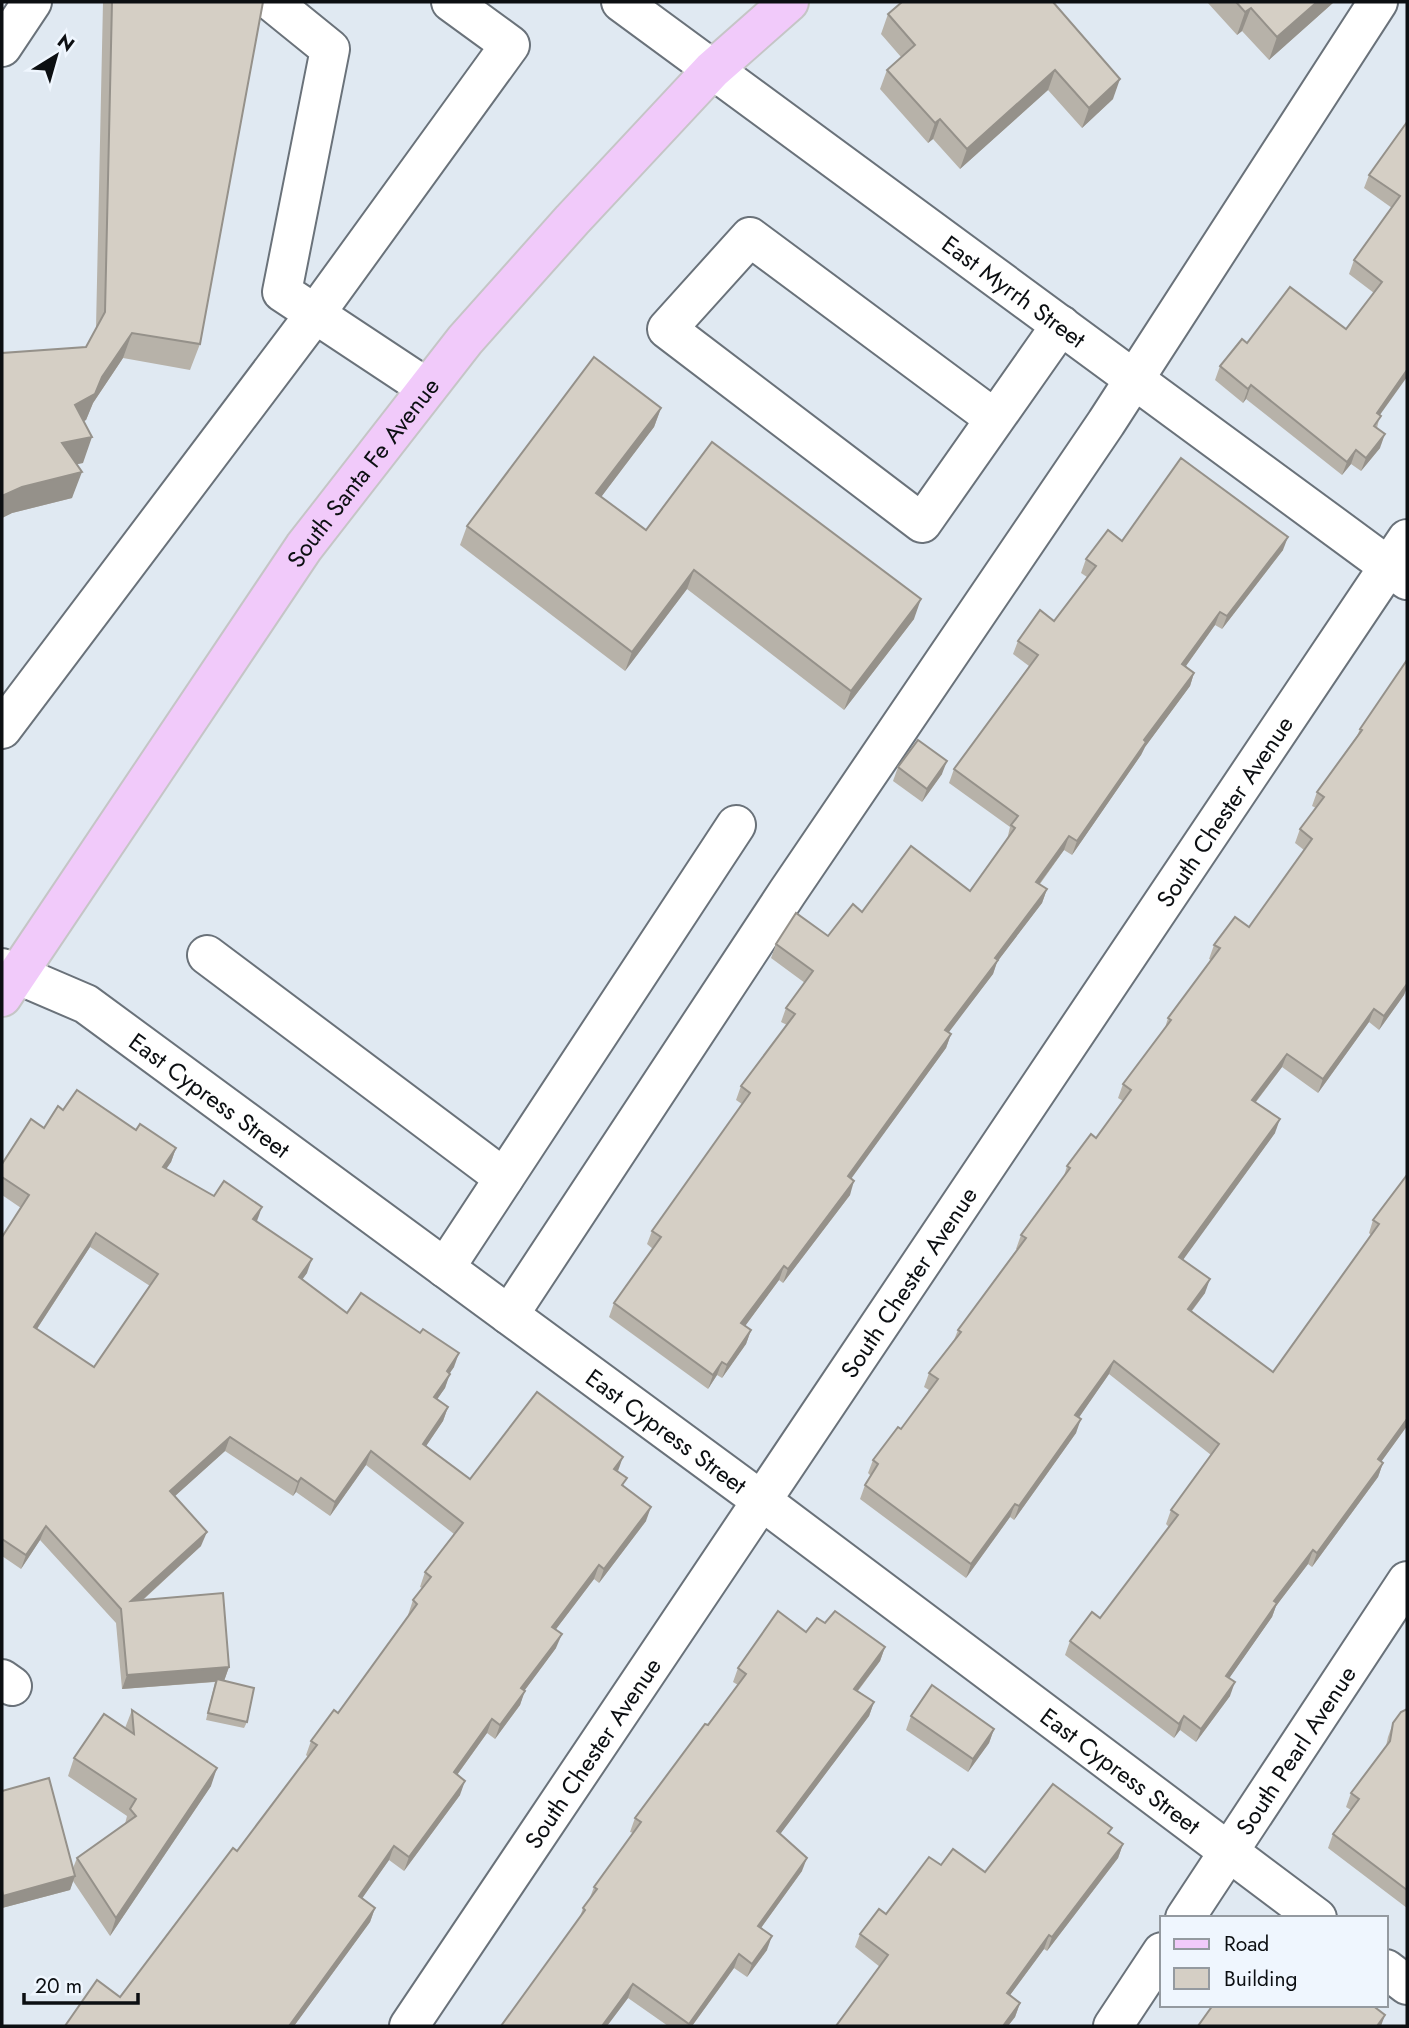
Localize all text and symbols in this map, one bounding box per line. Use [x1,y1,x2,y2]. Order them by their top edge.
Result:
north arrow [21,21,91,91]
text: N [52,27,80,58]
street label: East Myrrh Street [935,226,1094,356]
street label: South Santa Fe Avenue [278,370,447,574]
street label: South Chester Avenue [1147,708,1301,914]
street label: East Cypress Street [122,1024,298,1166]
street label: South Chester Avenue [831,1179,985,1385]
street label: East Cypress Street [579,1360,755,1502]
street label: South Chester Avenue [515,1650,669,1856]
street label: South Pearl Avenue [1227,1658,1364,1842]
street label: East Cypress Street [1033,1699,1208,1842]
legend [1160,1916,1388,2007]
text: Road [1224,1929,1269,1959]
scale bar [24,1962,138,2006]
text: Building [1224,1964,1297,1994]
text: 20 m [35,1971,82,2001]

